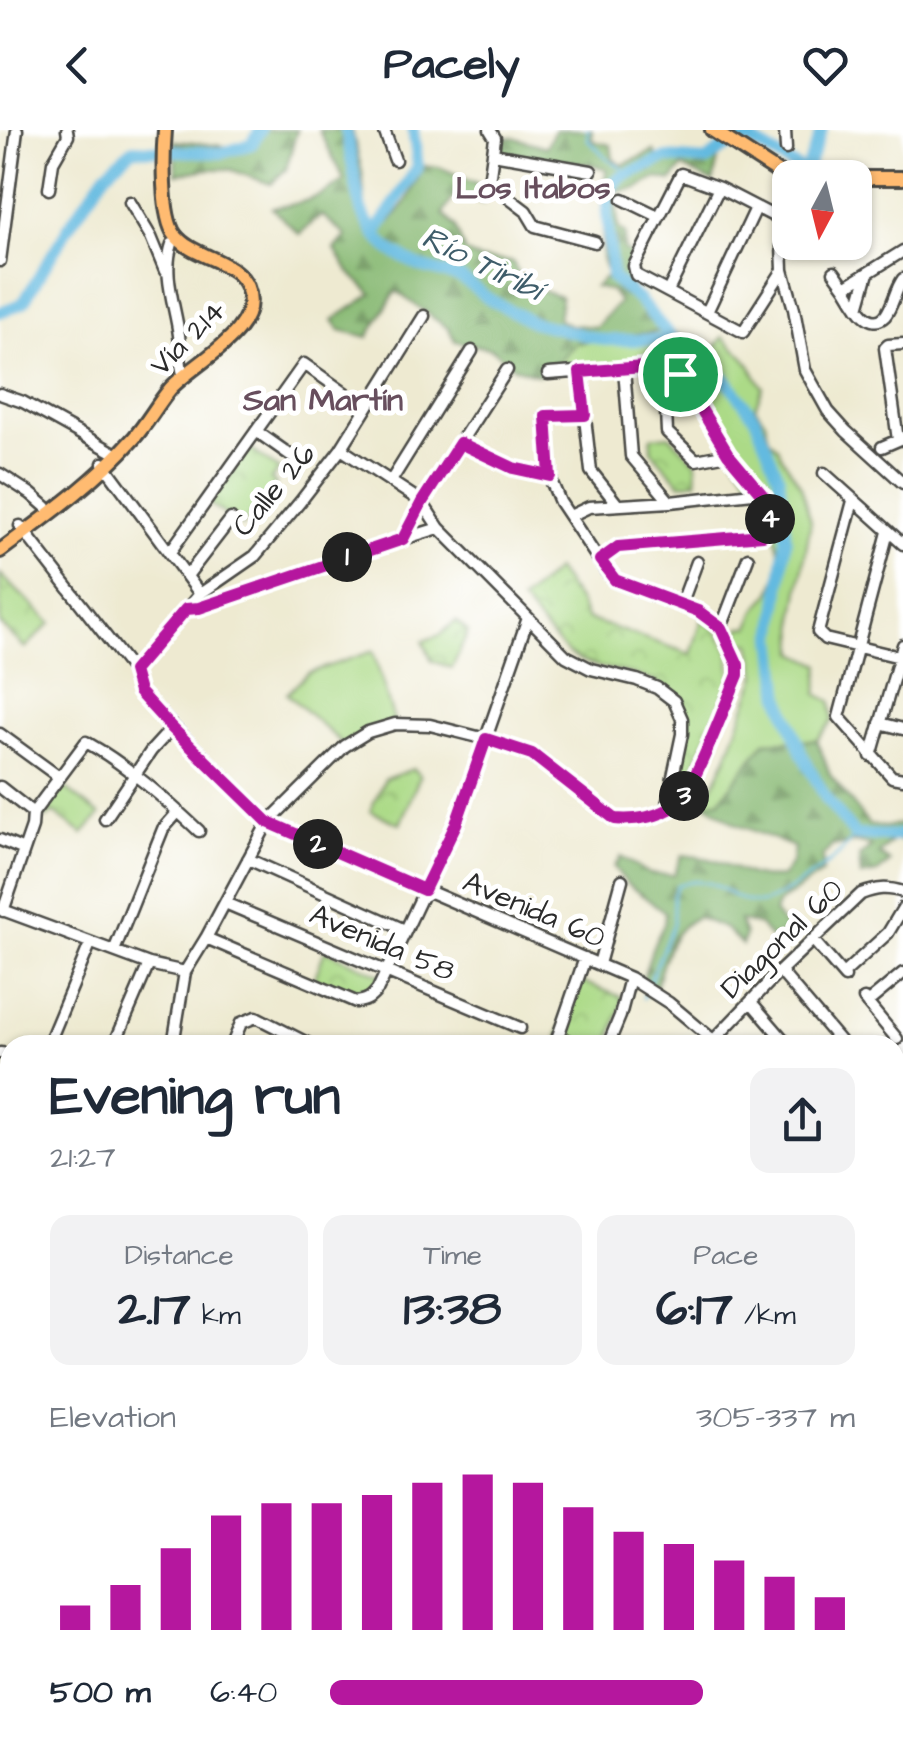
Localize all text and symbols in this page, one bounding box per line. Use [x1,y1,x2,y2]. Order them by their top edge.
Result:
text: Pacely [383,34,520,96]
icon: back [50,38,105,93]
icon: heart [798,38,853,93]
north arrow [772,160,872,260]
map controls [772,160,872,260]
district label: Los Itabos [455,166,611,211]
water label: Río Tiribí [414,216,554,315]
street label: Vía 214 [141,291,235,385]
pin [638,332,723,417]
icon: arrive [653,347,708,402]
district label: San Martín [242,378,403,423]
street label: Calle 26 [223,434,326,546]
pin: 4 [745,494,795,544]
text: 4 [760,499,780,538]
pin: 1 [322,532,372,582]
text: 1 [345,537,349,576]
pin: 3 [659,771,709,821]
text: 3 [677,776,691,815]
pin: 2 [293,819,343,869]
text: 2 [310,824,326,863]
street label: Avenida 60 [456,861,612,959]
street label: Diagonal 60 [711,870,854,1009]
street label: Avenida 58 [303,894,461,992]
text: Evening run [50,1059,340,1135]
button: share [750,1068,855,1173]
text: 21:27 [50,1135,116,1180]
text: Distance [125,1236,234,1275]
text: Time [423,1236,482,1275]
text: Pace [693,1236,758,1275]
text: 2.17 [118,1275,190,1344]
text: 13:38 [403,1275,502,1344]
text: 6:17 [656,1275,733,1344]
text: km [190,1296,241,1335]
text: /km [733,1296,796,1335]
text: Elevation [50,1395,176,1440]
text: 305–337 m [696,1395,855,1440]
text: 500 m [50,1670,151,1715]
text: 6:40 [210,1670,277,1715]

